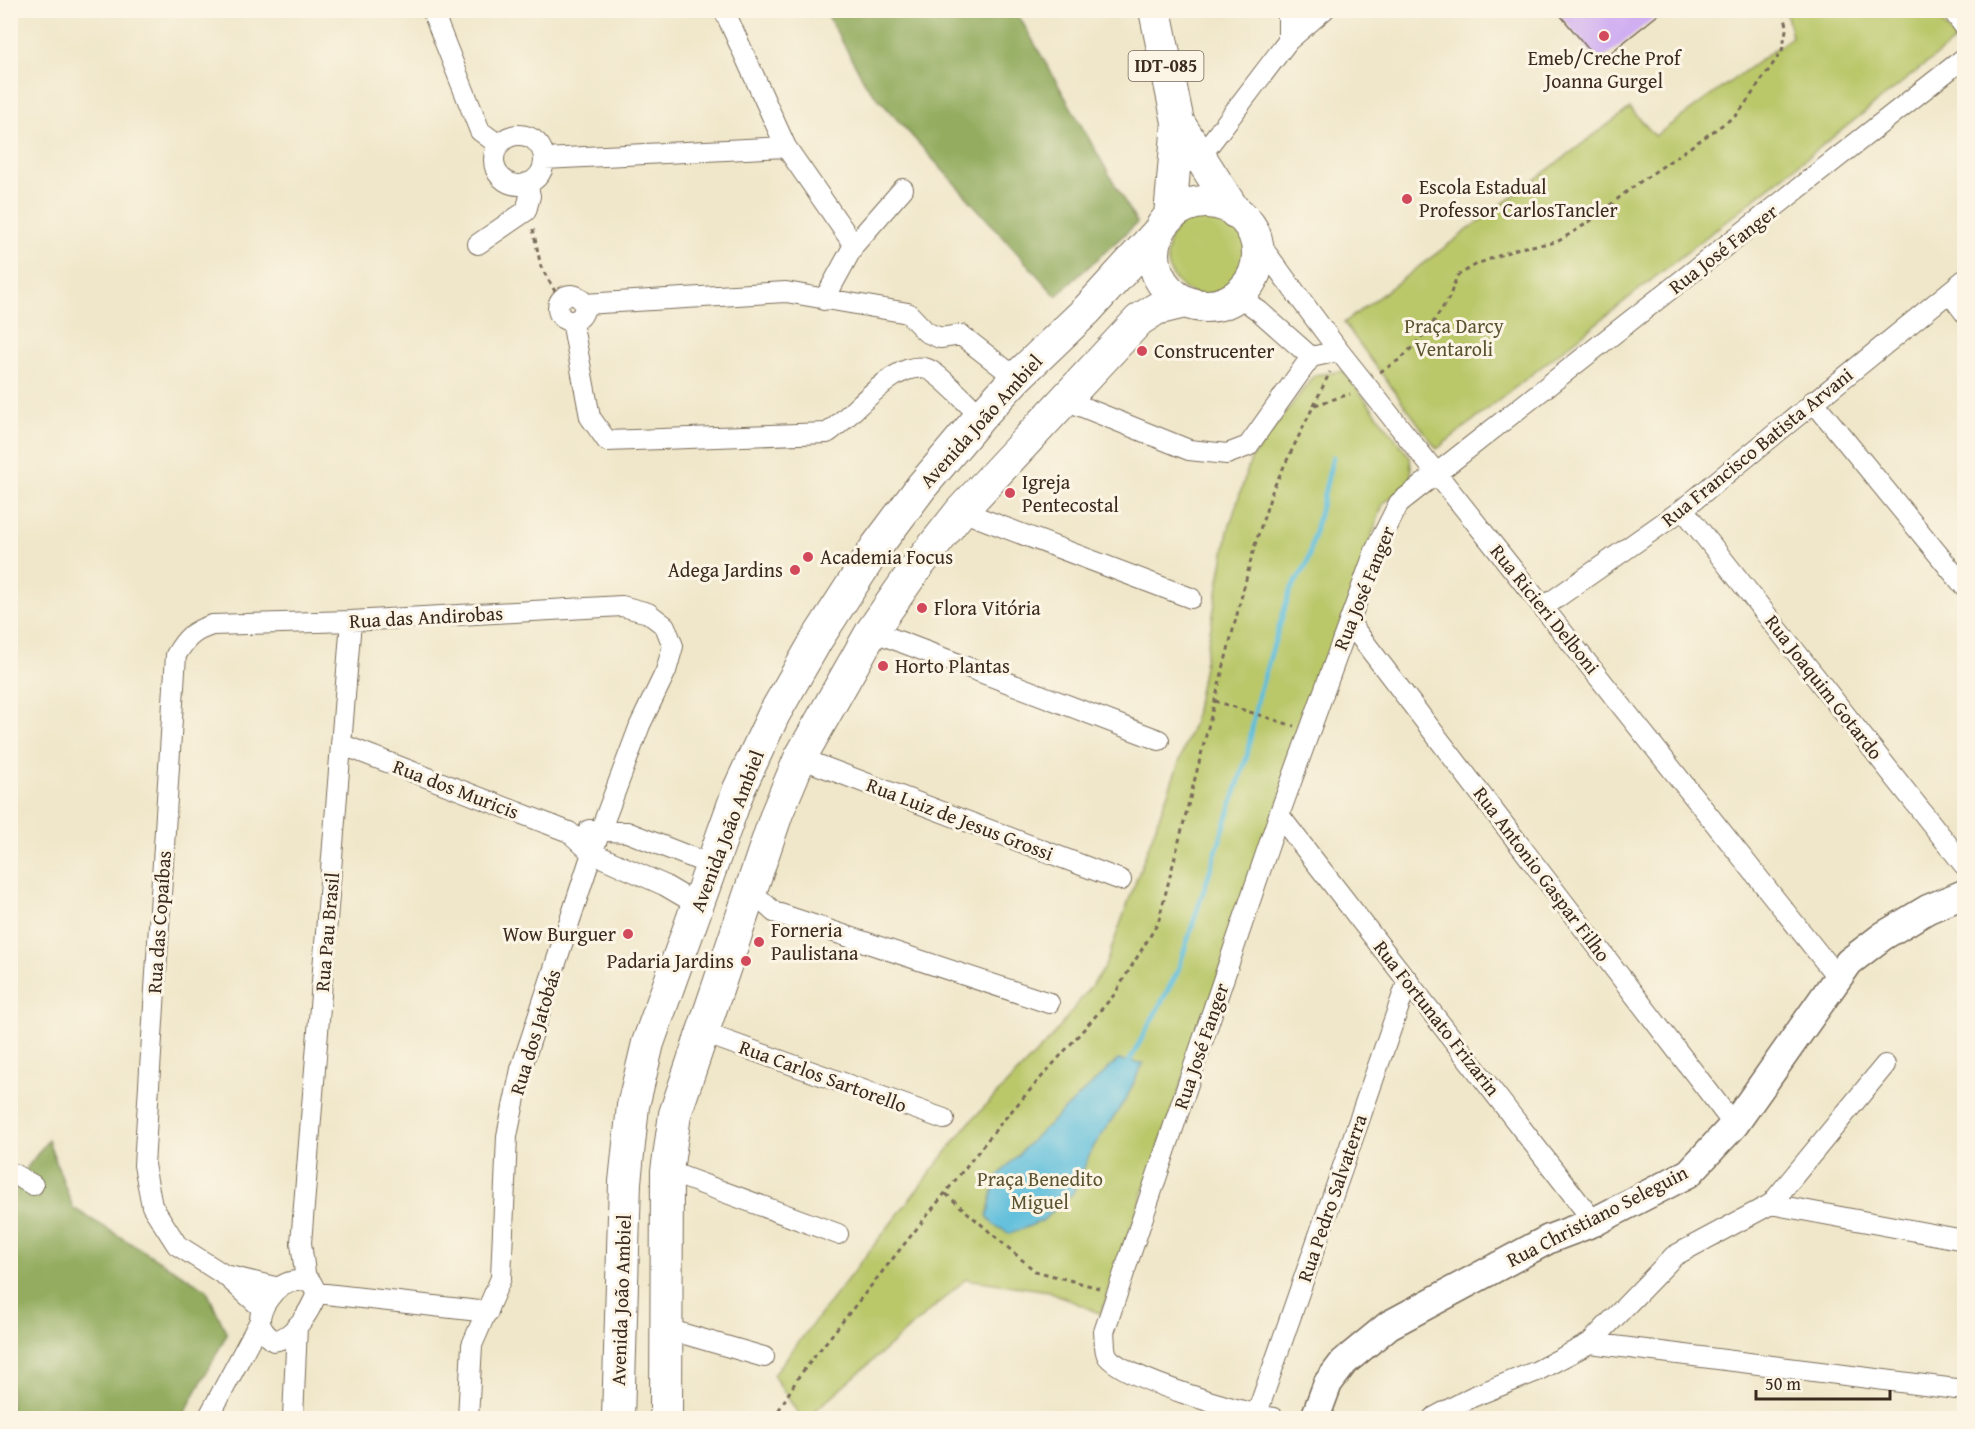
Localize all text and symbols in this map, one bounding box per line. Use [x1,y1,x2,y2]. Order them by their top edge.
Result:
marker: Emeb/Creche Prof Joanna Gurgel [1597,29,1611,43]
place label: Emeb/Creche Prof Joanna Gurgel [1528,43,1683,95]
road number: IDT-085 [1128,51,1204,81]
place label: Escola Estadual Professor CarlosTancler [1419,172,1618,224]
marker: Escola Estadual Professor CarlosTancler [1400,192,1414,206]
street label: Rua José Fanger [1662,197,1783,301]
park label: Praça Darcy Ventaroli [1404,311,1504,363]
place label: Construcenter [1154,336,1275,365]
marker: Construcenter [1135,344,1149,358]
street label: Avenida João Ambiel [913,347,1049,494]
street label: Rua Francisco Batista Arvani [1655,360,1859,533]
place label: Igreja Pentecostal [1022,467,1119,519]
marker: Igreja Pentecostal [1003,486,1017,500]
street label: Rua José Fanger [1325,521,1402,654]
street label: Rua Ricieri Delboni [1484,537,1607,680]
place label: Academia Focus [820,542,953,571]
marker: Academia Focus [801,550,815,564]
place label: Adega Jardins [668,555,783,584]
marker: Adega Jardins [788,563,802,577]
place label: Flora Vitória [934,593,1041,622]
street label: Rua das Andirobas [348,598,504,635]
marker: Flora Vitória [915,601,929,615]
street label: Rua Joaquim Gotardo [1758,608,1890,765]
place label: Horto Plantas [895,651,1010,680]
marker: Horto Plantas [876,659,890,673]
street label: Avenida João Ambiel [682,745,771,916]
street label: Rua dos Muricis [389,751,523,826]
street label: Rua Luiz de Jesus Grossi [862,769,1058,868]
street label: Rua Antonio Gaspar Filho [1467,780,1618,967]
street label: Rua das Copaíbas [139,849,178,994]
street label: Rua Pau Brasil [307,871,346,993]
place label: Forneria Paulistana [771,915,859,967]
place label: Wow Burguer [502,919,616,948]
marker: Wow Burguer [621,927,635,941]
street label: Rua Fortunato Frizarin [1367,934,1508,1102]
marker: Forneria Paulistana [752,935,766,949]
place label: Padaria Jardins [607,946,734,975]
marker: Padaria Jardins [739,954,753,968]
street label: Rua dos Jatobás [502,965,567,1098]
street label: Rua José Fanger [1165,979,1236,1113]
street label: Rua Carlos Sartorello [735,1032,911,1119]
street label: Rua Pedro Salvaterra [1289,1110,1374,1286]
street label: Rua Christiano Seleguin [1501,1157,1692,1274]
park label: Praça Benedito Miguel [977,1164,1103,1216]
street label: Avenida João Ambiel [603,1213,638,1386]
scale bar [1756,1363,1890,1401]
text: 50 m [1765,1370,1801,1397]

